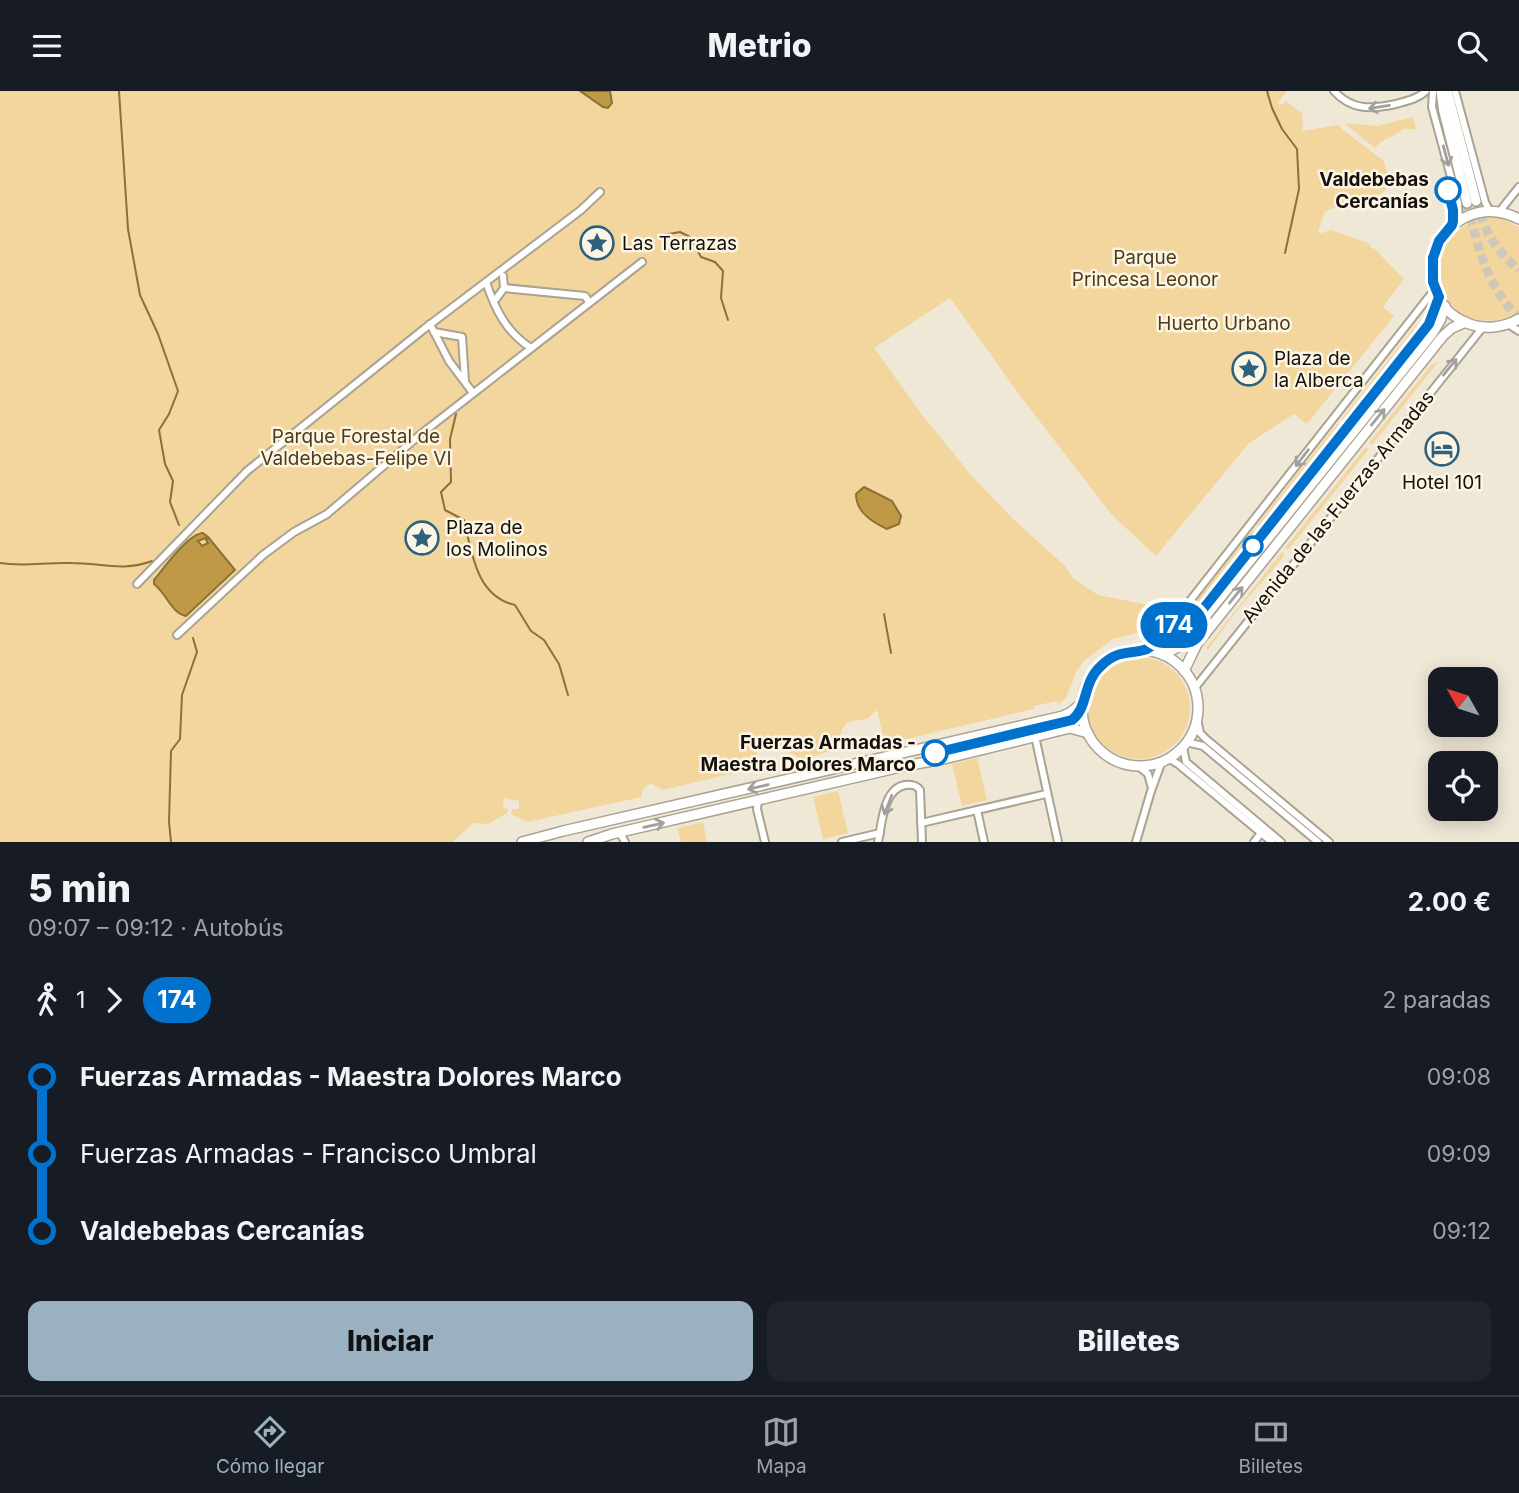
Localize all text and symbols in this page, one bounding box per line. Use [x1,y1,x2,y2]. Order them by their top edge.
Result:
text: Metrio [707,26,812,65]
icon: menu [28,27,66,65]
icon: search [1453,27,1491,65]
one-way arrow [1368,101,1391,114]
one-way arrow [1440,144,1453,166]
place label: Valdebebas Cercanías [1319,168,1429,213]
marker: Valdebebas Cercanías [1435,177,1461,203]
place icon: Las Terrazas [578,224,616,262]
place label: Las Terrazas [622,232,737,255]
park label: Parque Princesa Leonor [1072,246,1218,291]
park label: Huerto Urbano [1157,312,1291,335]
place label: Plaza de la Alberca [1274,347,1364,392]
place icon: Plaza de la Alberca [1230,350,1268,388]
one-way arrow [1442,358,1457,376]
street label: Avenida de las Fuerzas Armadas [1237,386,1439,628]
one-way arrow [1371,409,1386,427]
park label: Parque Forestal de Valdebebas-Felipe VI [260,425,452,470]
hotel icon: Hotel 101 [1423,430,1461,468]
one-way arrow [1294,448,1309,467]
place label: Hotel 101 [1402,471,1482,494]
place label: Plaza de los Molinos [446,516,548,561]
place icon: Plaza de los Molinos [403,519,441,557]
unlabelled marker [1243,536,1263,556]
one-way arrow [1228,586,1243,605]
line badge: 174 [1134,602,1214,648]
text: 174 [1154,610,1194,639]
north arrow [1428,667,1498,737]
map controls [1428,667,1498,821]
place label: Fuerzas Armadas - Maestra Dolores Marco [701,731,916,776]
marker: Fuerzas Armadas - Maestra Dolores Marco [922,740,948,766]
button: locate [1428,751,1498,821]
one-way arrow [747,781,770,794]
one-way arrow [881,793,893,815]
one-way arrow [642,818,665,831]
text: 5 min [28,865,131,911]
text: 2.00 € [1408,886,1491,917]
text: 09:07 – 09:12 · Autobús [28,914,284,942]
icon: walk [28,981,66,1019]
icon: forward [95,981,133,1019]
text: 174 [157,985,197,1014]
text: 1 [76,986,85,1014]
text: 2 paradas [1383,986,1491,1014]
text: Fuerzas Armadas - Maestra Dolores Marco [80,1061,622,1092]
text: 09:08 [1427,1063,1491,1091]
text: Fuerzas Armadas - Francisco Umbral [80,1138,537,1169]
text: 09:09 [1427,1140,1491,1168]
text: Valdebebas Cercanías [80,1215,364,1246]
text: 09:12 [1432,1217,1491,1245]
button: Iniciar [28,1301,753,1381]
button: Billetes [767,1301,1491,1381]
tab: Cómo llegar [216,1413,324,1478]
tab: Mapa [756,1413,807,1478]
tab: Billetes [1239,1413,1303,1478]

